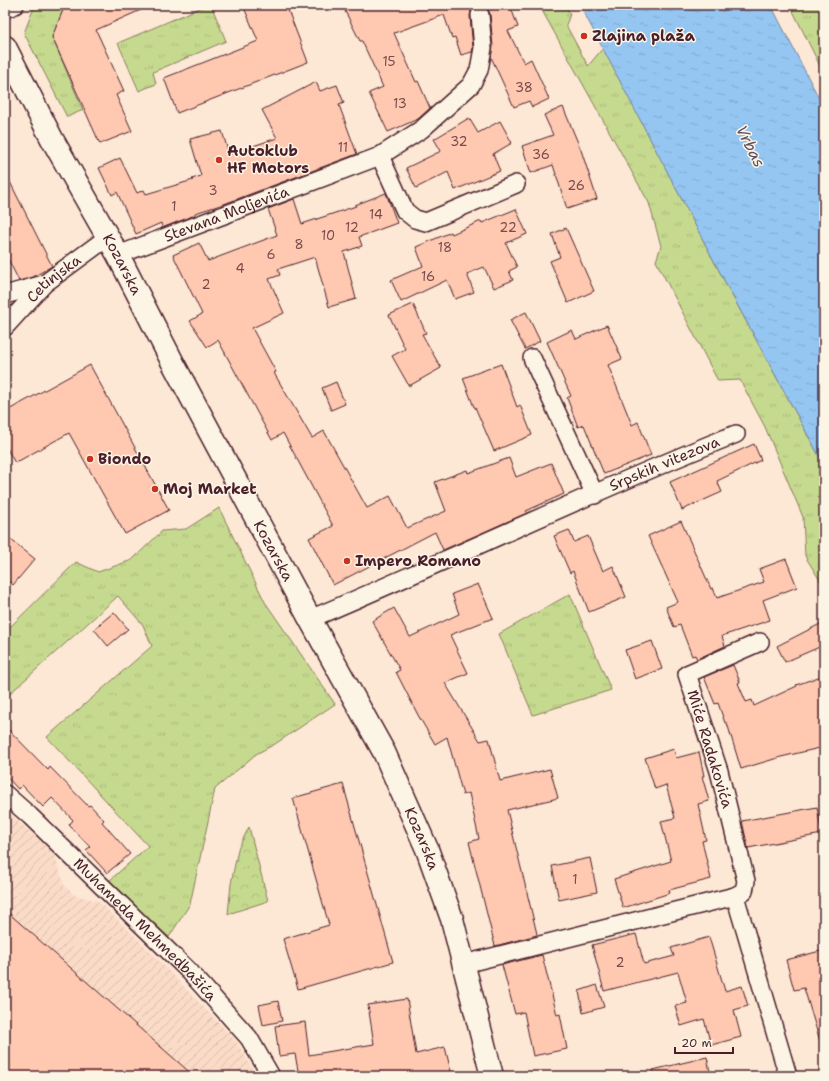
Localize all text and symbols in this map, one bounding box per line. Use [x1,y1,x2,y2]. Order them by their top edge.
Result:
place label: Zlajina plaža [592,26,696,46]
marker: Zlajina plaža [579,31,589,41]
house number: 15 [382,53,396,70]
house number: 38 [515,79,533,96]
house number: 13 [393,95,407,112]
water label: Vrbas [731,122,770,171]
house number: 32 [450,133,468,150]
house number: 11 [338,139,348,156]
place label: Autoklub HF Motors [227,141,309,178]
house number: 36 [532,146,550,163]
marker: Autoklub HF Motors [214,155,224,165]
house number: 26 [567,177,585,194]
street label: Stevana Moljevića [161,181,292,247]
house number: 3 [208,182,218,199]
house number: 1 [171,198,177,215]
house number: 14 [369,206,383,223]
house number: 12 [345,219,359,236]
house number: 22 [499,219,517,236]
house number: 10 [321,227,335,244]
street label: Kozarska [98,230,147,299]
house number: 8 [294,236,304,253]
house number: 18 [438,239,452,256]
house number: 6 [266,246,276,263]
street label: Cetinjska [22,250,86,307]
house number: 4 [235,260,245,277]
house number: 16 [421,268,435,285]
house number: 2 [201,276,211,293]
street label: Srpskih vitezova [606,431,723,496]
place label: Biondo [98,449,151,469]
marker: Biondo [85,454,95,464]
place label: Moj Market [163,479,257,499]
marker: Moj Market [150,484,160,494]
street label: Kozarska [249,517,298,586]
place label: Impero Romano [355,551,481,571]
marker: Impero Romano [342,556,352,566]
street label: Miće Radakovića [682,687,738,811]
street label: Kozarska [400,804,444,873]
street label: Muhameda Mehmedbašića [69,854,222,1006]
house number: 1 [572,871,578,888]
house number: 2 [615,954,625,971]
scale bar [675,1029,733,1055]
text: 20 m [681,1035,712,1051]

